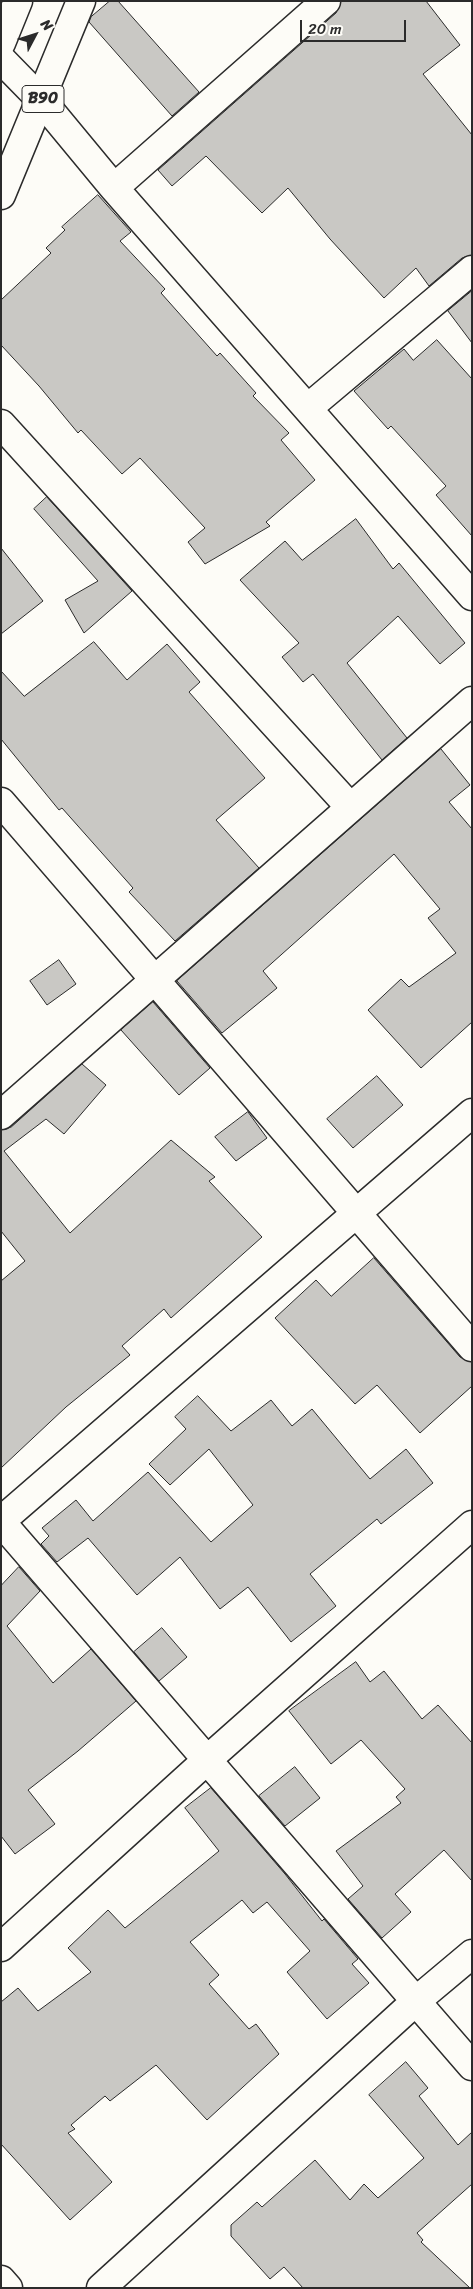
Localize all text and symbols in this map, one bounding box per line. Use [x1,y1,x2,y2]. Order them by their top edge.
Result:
north arrow [10,10,60,60]
scale bar [303,10,409,42]
text: N [34,13,60,37]
text: 20 m [308,16,342,42]
road number: B90 [22,86,64,112]

